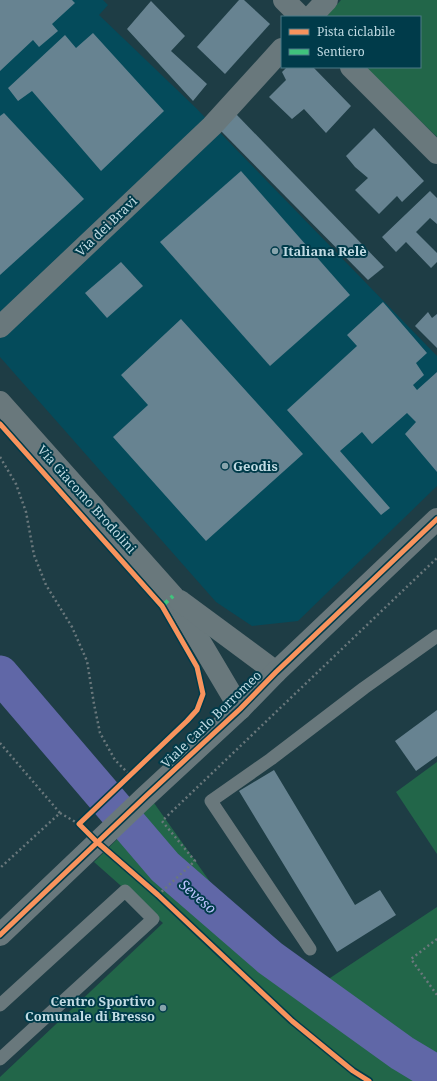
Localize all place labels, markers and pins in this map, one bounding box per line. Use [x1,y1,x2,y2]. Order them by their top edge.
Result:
place label: Italiana Relè [283,242,367,260]
marker: Italiana Relè [270,246,280,256]
place label: Geodis [233,457,278,475]
marker: Geodis [220,461,230,471]
place label: Centro Sportivo Comunale di Bresso [25,992,155,1025]
marker: Centro Sportivo Comunale di Bresso [158,1003,168,1013]

